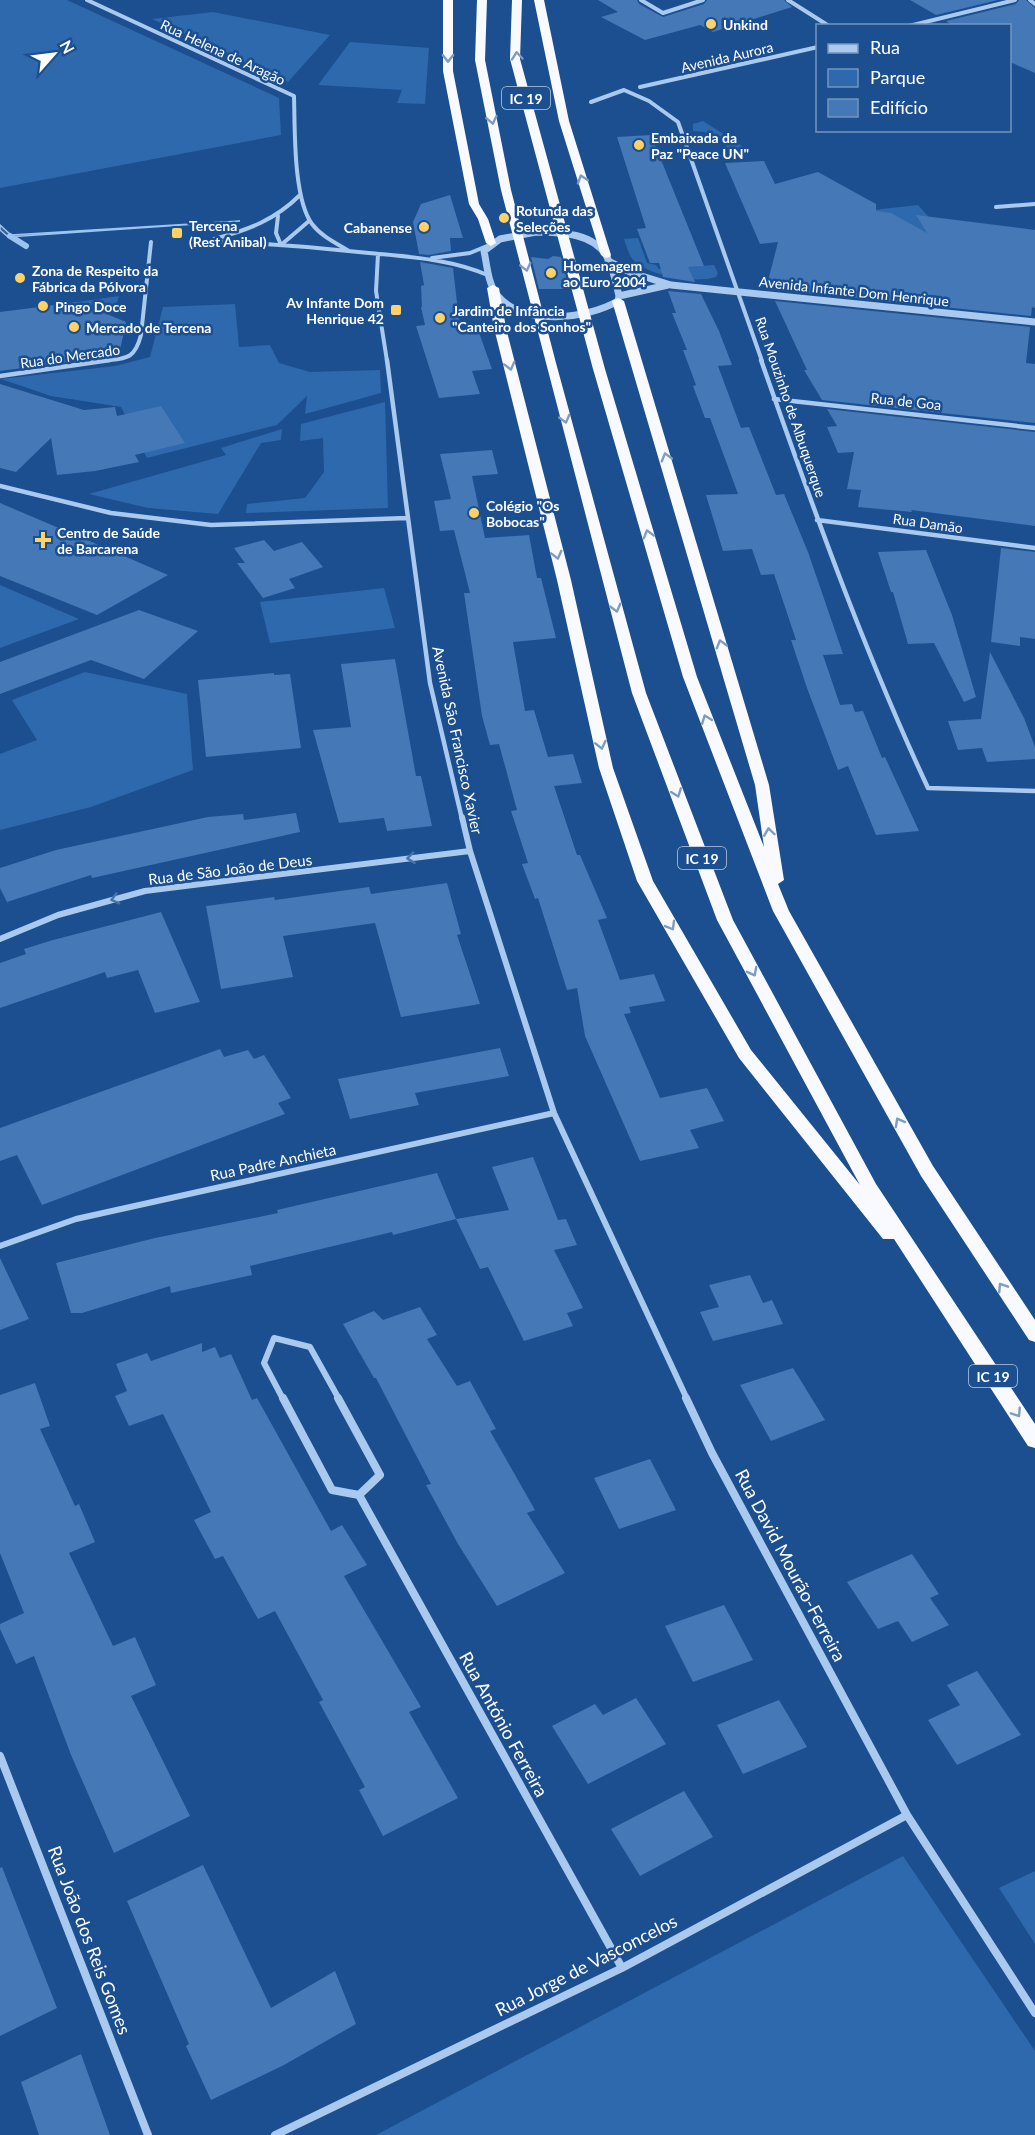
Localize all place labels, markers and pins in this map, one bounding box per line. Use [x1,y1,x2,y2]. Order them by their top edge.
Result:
place label: Unkind [723,16,768,33]
marker: Unkind [704,17,718,31]
place label: Embaixada da Paz "Peace UN" [651,129,749,162]
marker: Embaixada da Paz "Peace UN" [632,138,646,152]
place label: Rotunda das Seleções [516,202,593,235]
marker: Rotunda das Seleções [497,211,511,225]
place label: Tercena (Rest Anibal) [189,217,267,250]
place label: Cabanense [344,219,413,236]
marker: Cabanense [417,220,431,234]
marker: Tercena (Rest Anibal) [170,226,184,240]
place label: Homenagem ao Euro 2004 [563,257,646,290]
place label: Zona de Respeito da Fábrica da Pólvora [32,262,158,295]
marker: Homenagem ao Euro 2004 [544,266,558,280]
marker: Zona de Respeito da Fábrica da Pólvora [13,271,27,285]
place label: Av Infante Dom Henrique 42 [285,294,384,327]
place label: Pingo Doce [55,298,127,315]
marker: Pingo Doce [36,299,50,313]
place label: Jardim de Infância "Canteiro dos Sonhos" [452,302,591,335]
marker: Av Infante Dom Henrique 42 [389,303,403,317]
marker: Jardim de Infância "Canteiro dos Sonhos" [433,311,447,325]
place label: Mercado de Tercena [86,319,211,336]
marker: Mercado de Tercena [67,320,81,334]
place label: Colégio "Os Bobocas" [486,497,559,530]
marker: Colégio "Os Bobocas" [467,506,481,520]
place label: Centro de Saúde de Barcarena [57,524,160,557]
marker: Centro de Saúde de Barcarena [34,531,52,549]

